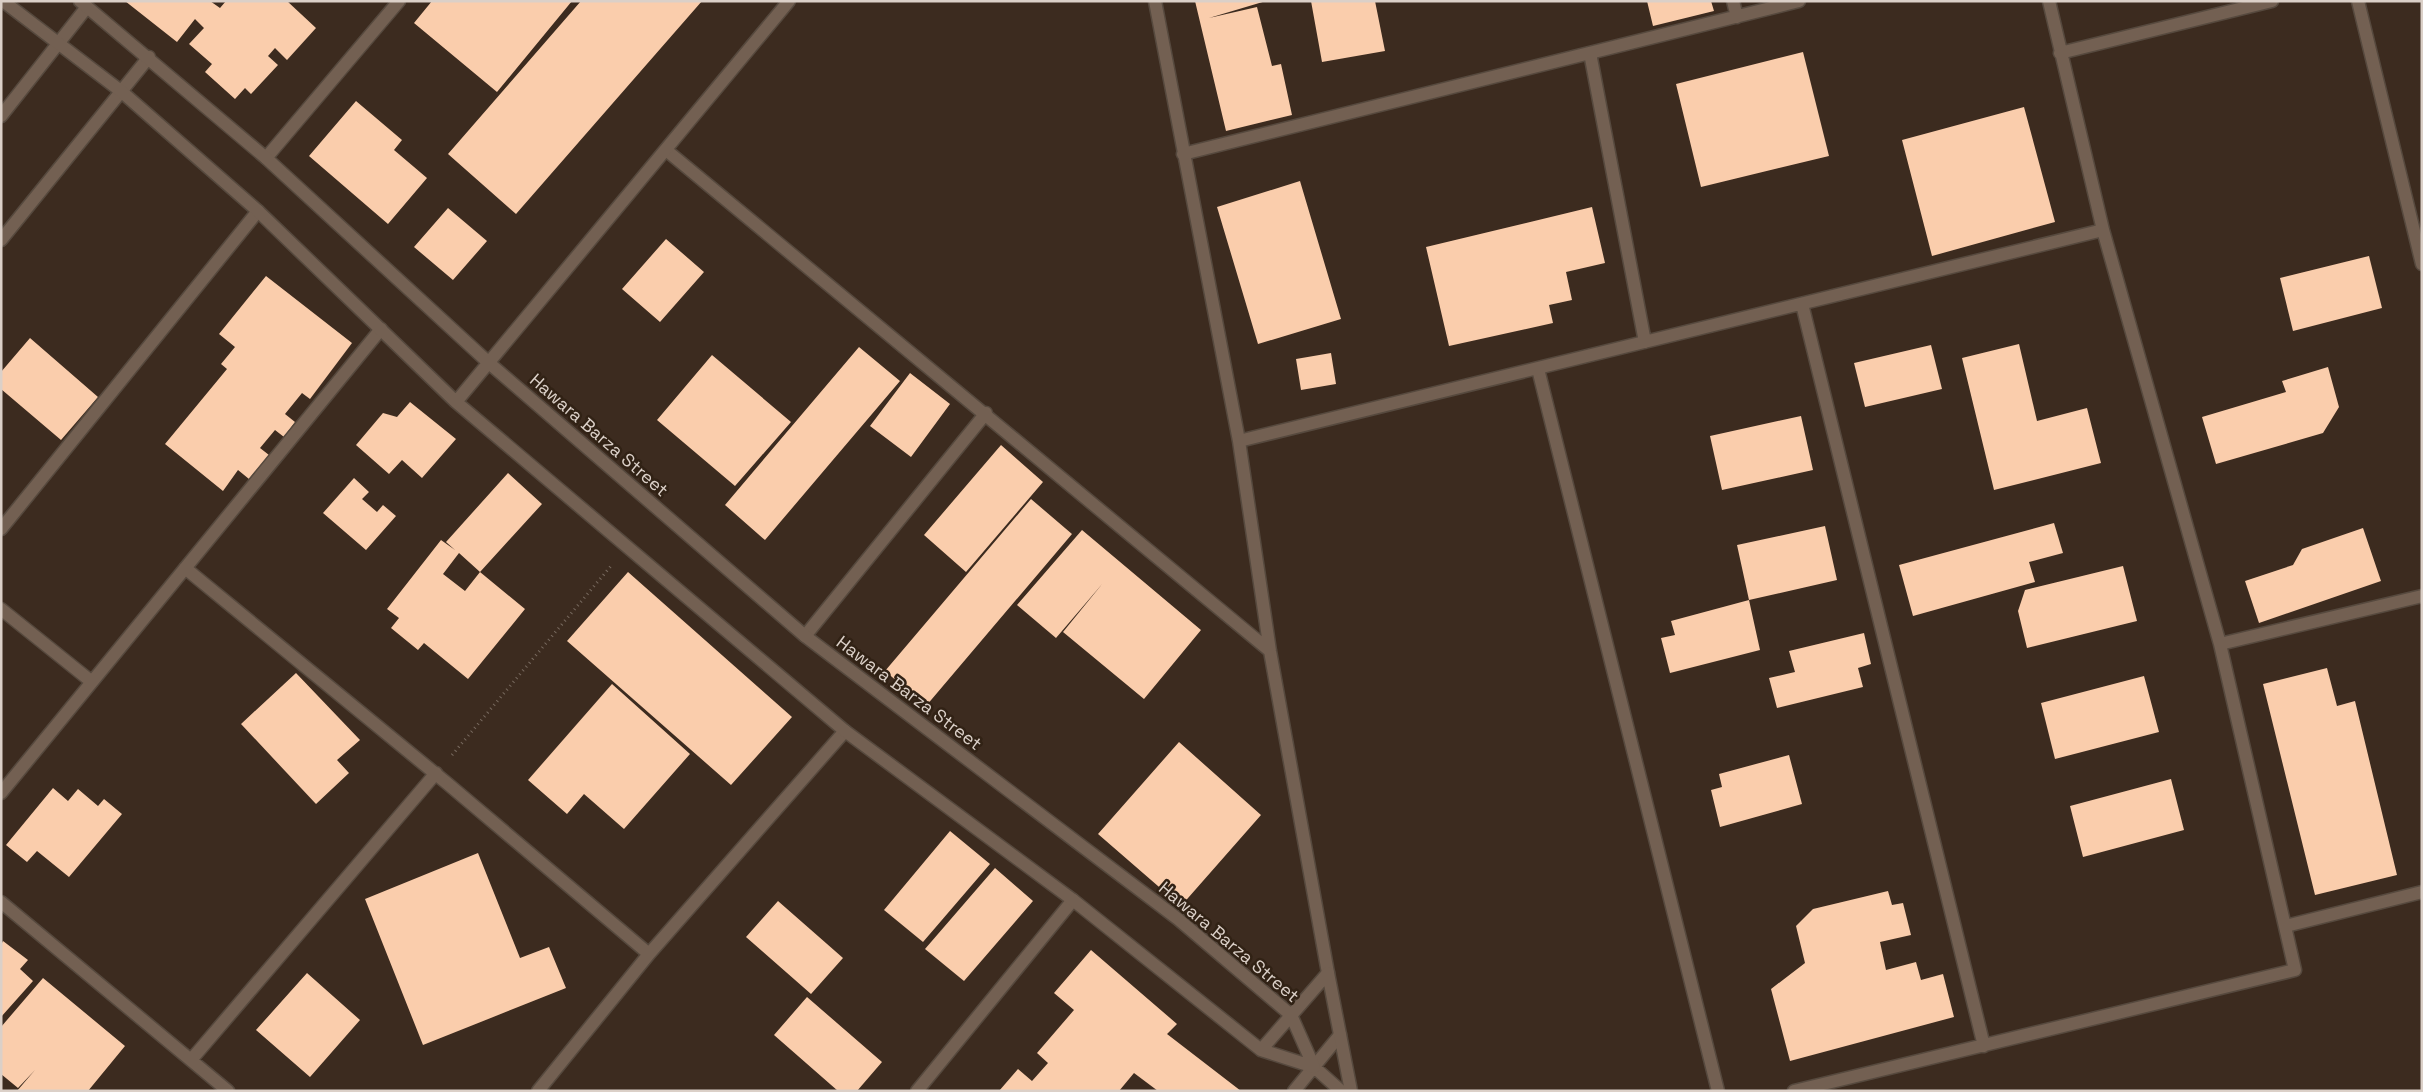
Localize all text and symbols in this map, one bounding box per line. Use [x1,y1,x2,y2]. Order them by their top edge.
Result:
street label: Hawara Barza Street [525,368,673,501]
street label: Hawara Barza Street [832,630,987,755]
street label: Hawara Barza Street [1154,876,1304,1007]

